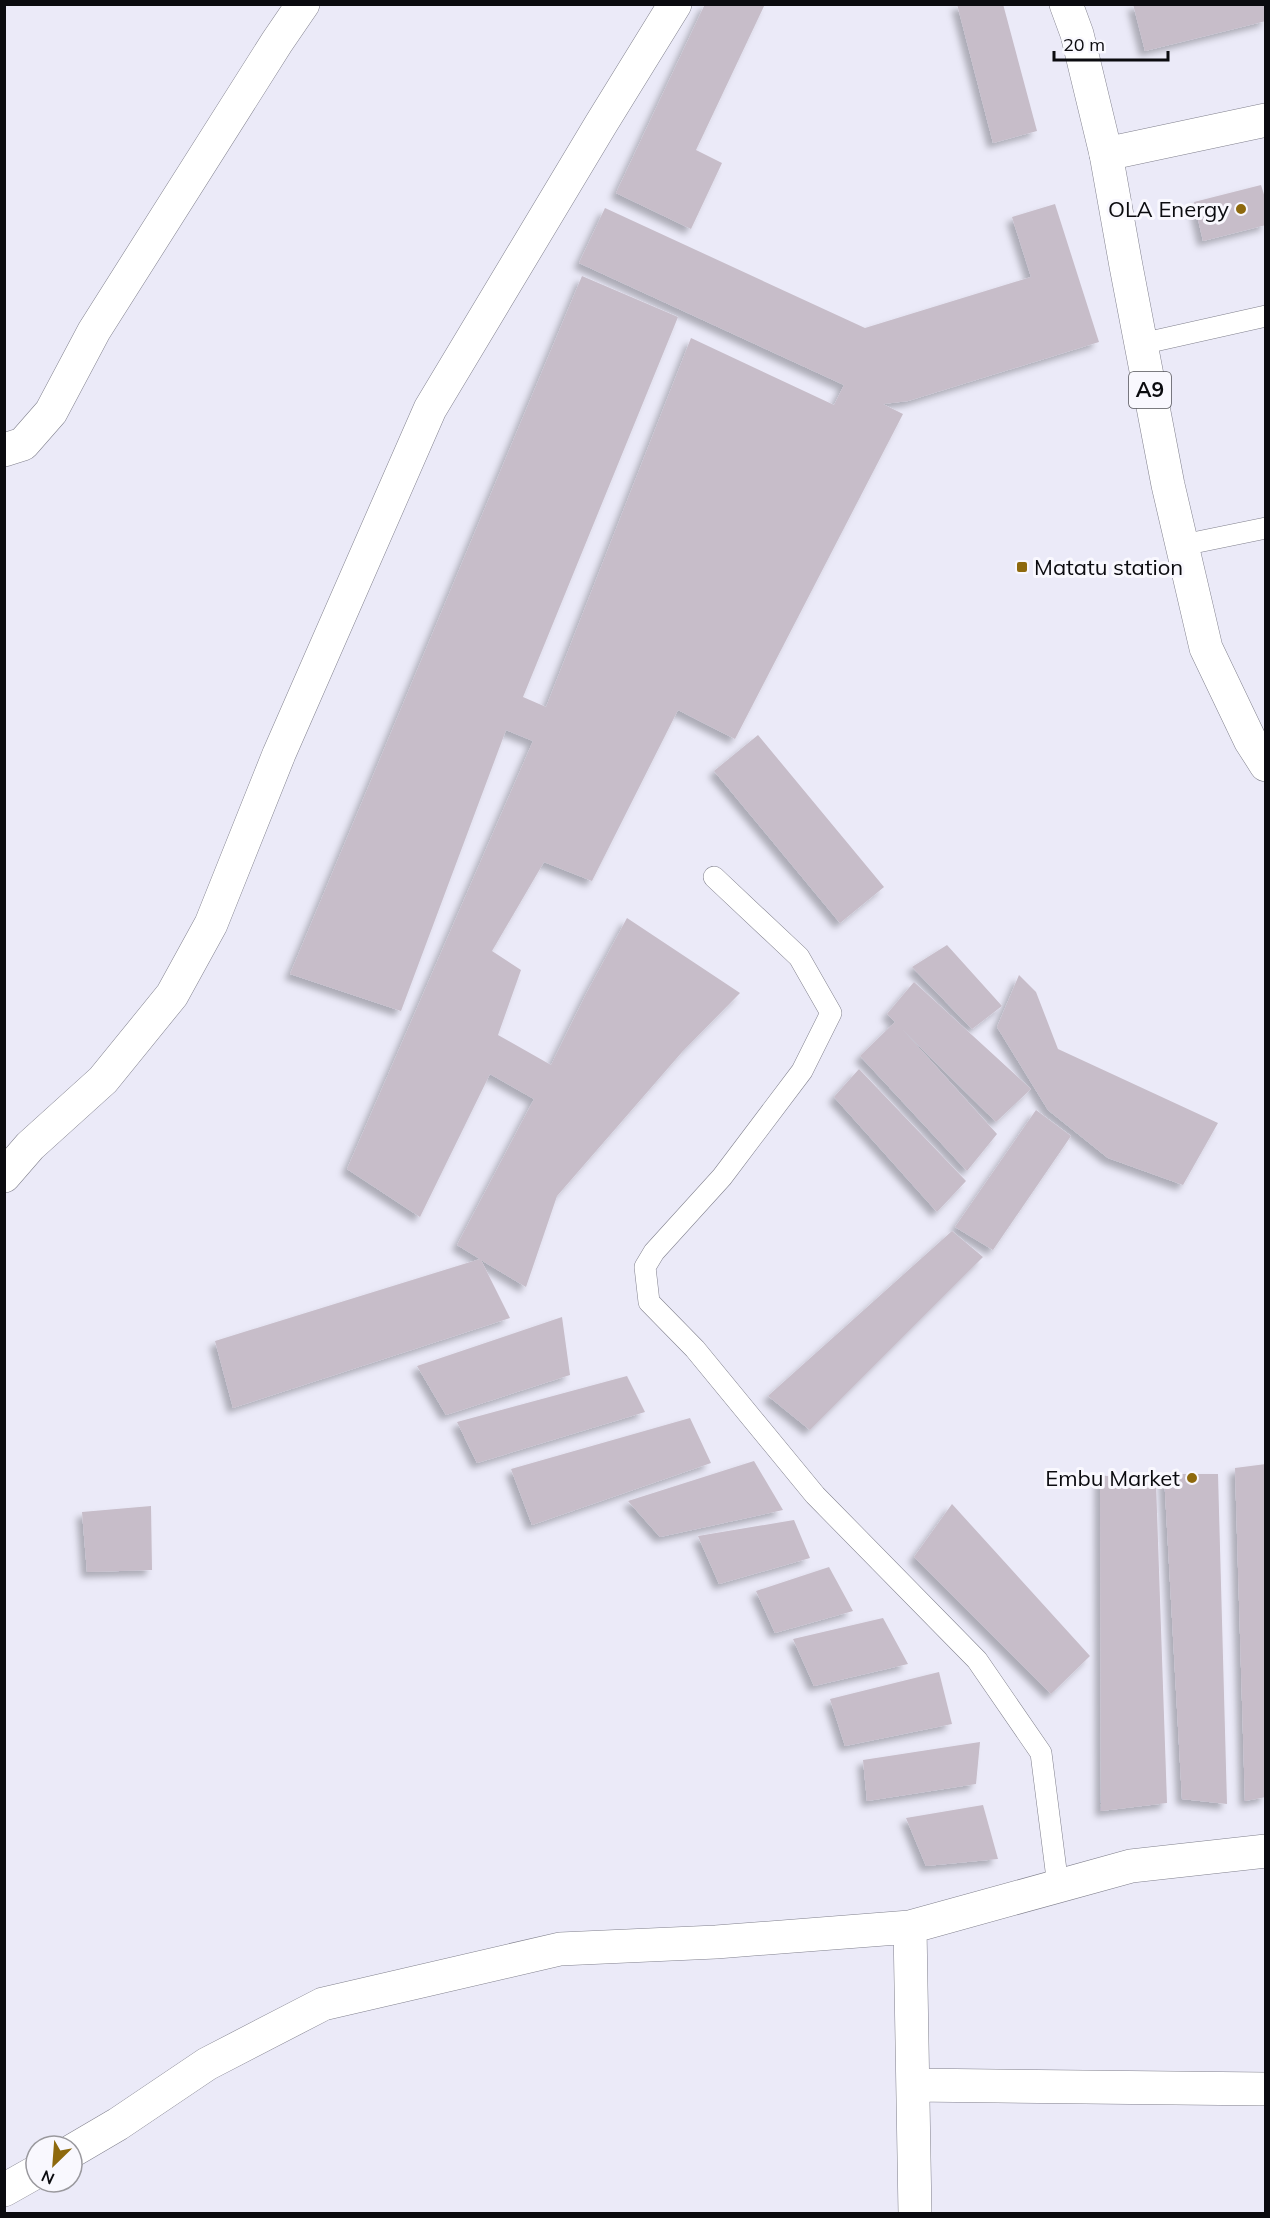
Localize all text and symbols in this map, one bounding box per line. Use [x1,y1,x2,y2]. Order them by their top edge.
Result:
scale bar [1054,24,1168,62]
text: 20 m [1063,33,1105,56]
place label: OLA Energy [1108,195,1229,223]
marker: OLA Energy [1234,202,1248,216]
road number: A9 [1129,372,1171,408]
place label: Matatu station [1034,553,1183,581]
marker: Matatu station [1015,560,1029,574]
place label: Embu Market [1045,1464,1180,1492]
marker: Embu Market [1185,1471,1199,1485]
north arrow [24,2134,84,2194]
text: N [38,2166,57,2189]

